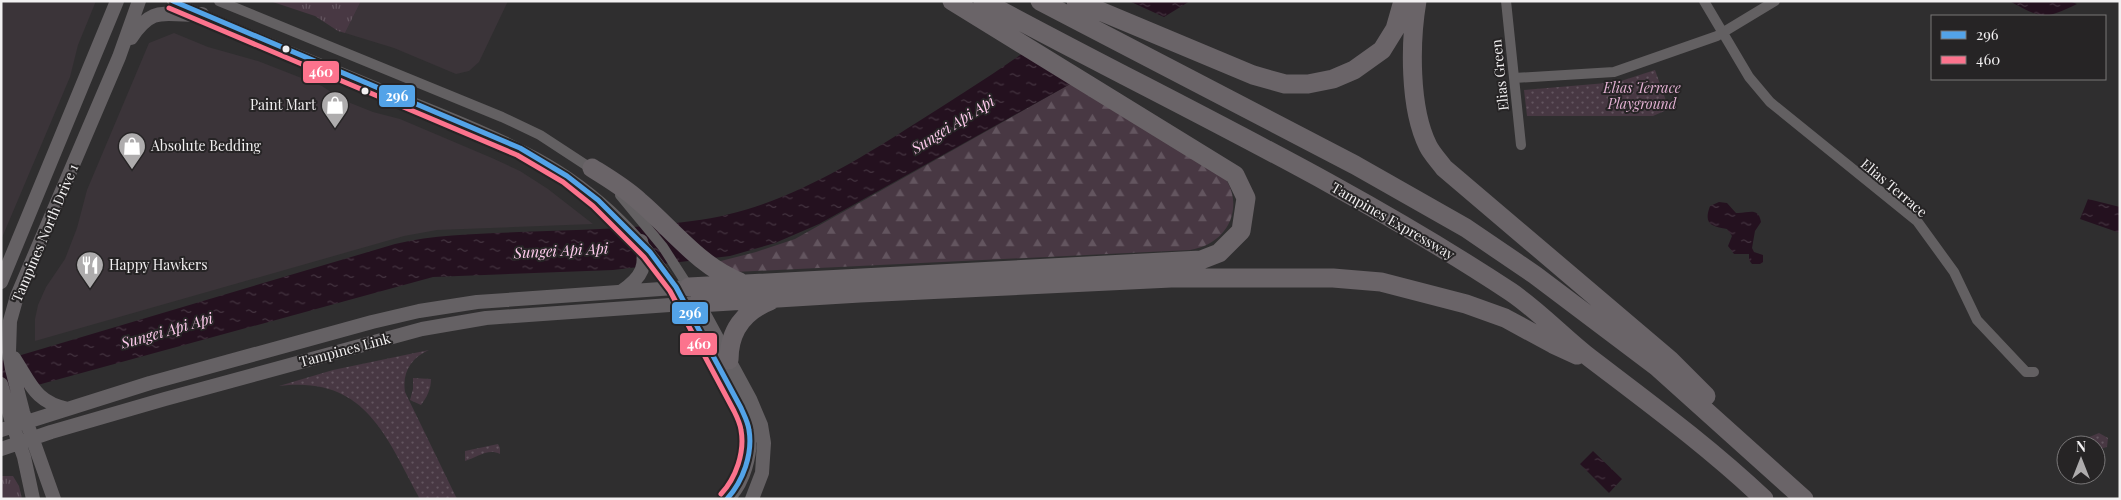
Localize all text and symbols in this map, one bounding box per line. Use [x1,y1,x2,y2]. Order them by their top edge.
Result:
legend [1931,15,2106,80]
text: 296 [1976,24,1999,44]
street label: Elias Green [1486,38,1513,112]
unlabelled marker [281,44,291,54]
text: 460 [1976,49,2000,69]
line badge: 460 [302,60,340,84]
text: 460 [309,62,333,81]
park label: Elias Terrace Playground [1602,78,1681,113]
line badge: 296 [378,84,416,108]
unlabelled marker [360,86,370,96]
text: 296 [386,86,409,105]
shop icon: Paint Mart [320,90,350,129]
water label: Sungei Api Api [906,90,998,158]
place label: Paint Mart [250,95,317,114]
shop icon: Absolute Bedding [117,131,147,170]
place label: Absolute Bedding [150,136,262,155]
street label: Elias Terrace [1857,154,1932,221]
street label: Tampines North Drive 1 [7,161,82,305]
street label: Tampines Expressway [1328,177,1458,264]
water label: Sungei Api Api [512,238,609,263]
restaurant icon: Happy Hawkers [75,250,105,289]
place label: Happy Hawkers [109,255,208,274]
line badge: 296 [671,301,709,325]
text: 296 [679,303,702,322]
water label: Sungei Api Api [117,307,215,353]
street label: Tampines Link [297,328,393,371]
line badge: 460 [679,332,718,356]
text: 460 [687,334,711,353]
north arrow [2056,435,2106,485]
text: N [2076,437,2086,456]

